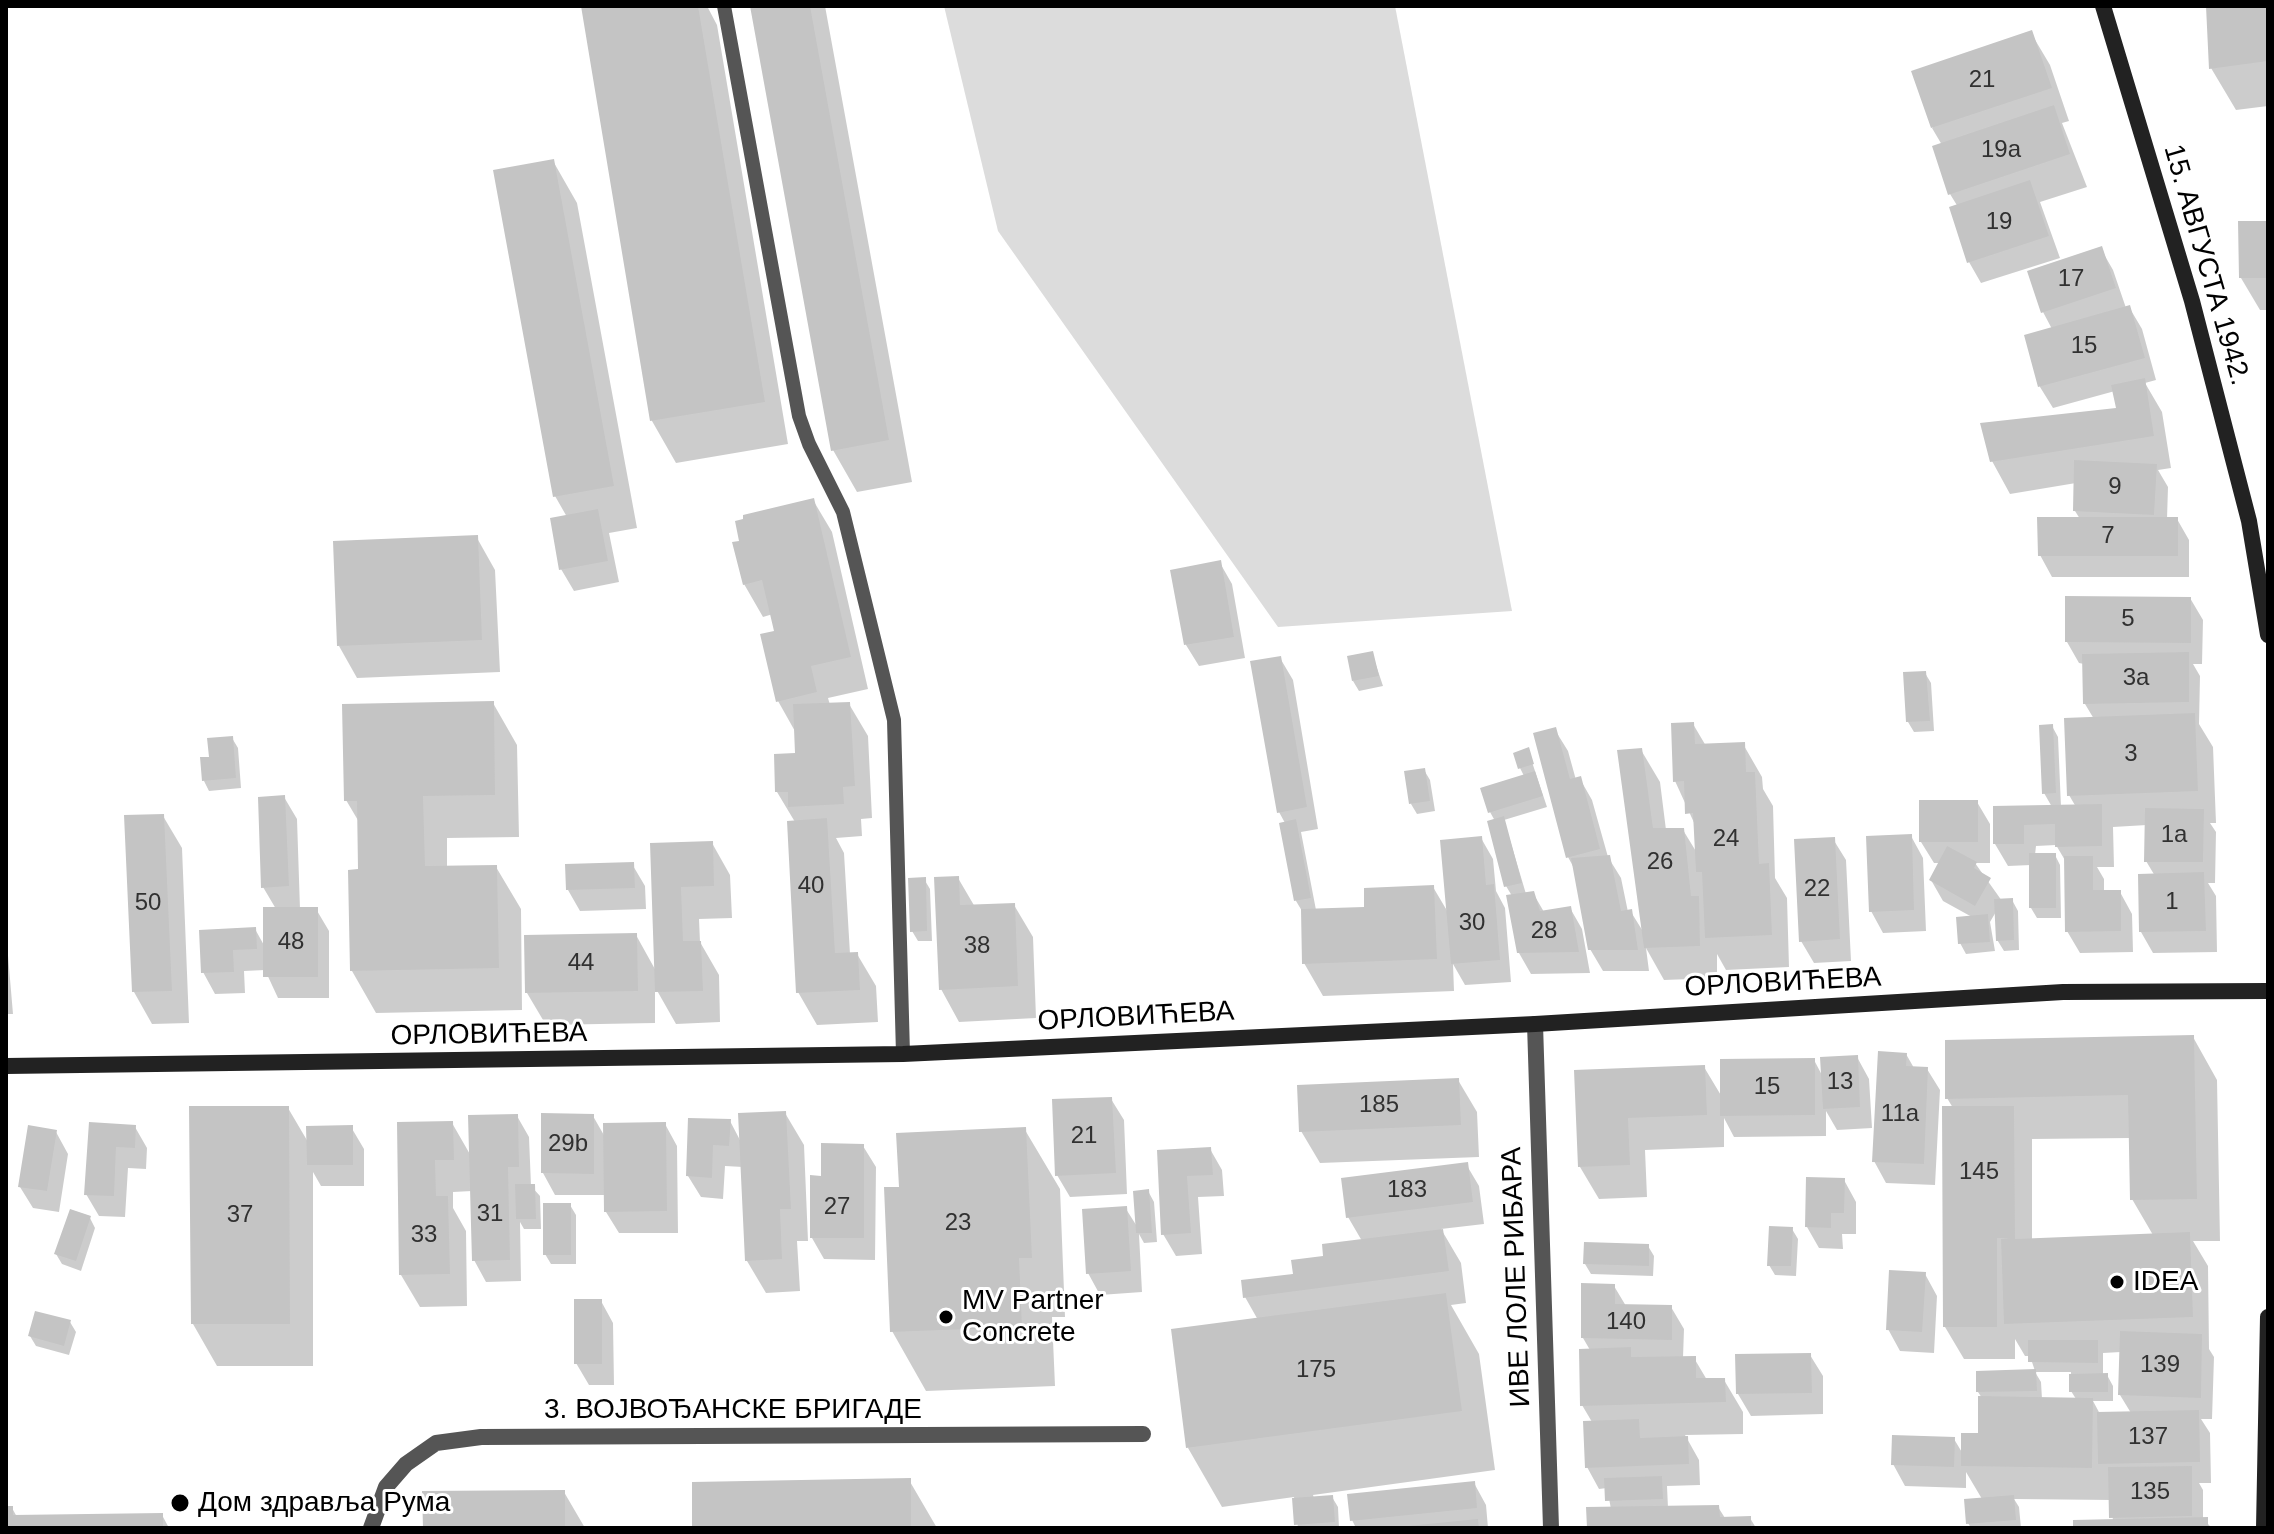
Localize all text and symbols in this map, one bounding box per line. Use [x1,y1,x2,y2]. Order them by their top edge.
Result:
house number: 21 [1969,66,1995,94]
house number: 19a [1981,136,2021,164]
street label: 15. АВГУСТА 1942. [2156,141,2256,389]
house number: 19 [1986,208,2012,236]
house number: 17 [2058,265,2084,293]
house number: 15 [2071,332,2097,360]
house number: 9 [2108,473,2122,501]
house number: 7 [2101,522,2115,550]
house number: 5 [2121,605,2135,633]
house number: 3a [2123,664,2149,692]
house number: 3 [2124,740,2138,768]
house number: 1a [2161,821,2187,849]
house number: 24 [1713,825,1739,853]
house number: 26 [1647,848,1673,876]
house number: 40 [798,872,824,900]
house number: 22 [1804,875,1830,903]
house number: 1 [2165,888,2179,916]
house number: 50 [135,889,161,917]
house number: 30 [1459,909,1485,937]
house number: 28 [1531,917,1557,945]
house number: 48 [278,928,304,956]
house number: 38 [964,932,990,960]
house number: 44 [568,949,594,977]
street label: ОРЛОВИЋЕВА [1684,961,1882,1005]
street label: ОРЛОВИЋЕВА [1037,995,1235,1039]
street label: ОРЛОВИЋЕВА [390,1016,588,1054]
house number: 13 [1827,1068,1853,1096]
house number: 15 [1754,1073,1780,1101]
house number: 185 [1359,1091,1399,1119]
house number: 11a [1881,1100,1919,1128]
house number: 21 [1071,1122,1097,1150]
house number: 29b [548,1130,588,1158]
street label: ИВЕ ЛОЛЕ РИБАРА [1496,1146,1538,1408]
house number: 145 [1959,1158,1999,1186]
house number: 183 [1387,1176,1427,1204]
house number: 27 [824,1193,850,1221]
house number: 31 [477,1200,503,1228]
house number: 37 [227,1201,253,1229]
house number: 23 [945,1209,971,1237]
house number: 33 [411,1221,437,1249]
place label: IDEA [2133,1265,2198,1299]
marker: IDEA [2108,1273,2126,1291]
place label: MV Partner Concrete [962,1284,1104,1350]
marker: MV Partner Concrete [937,1308,955,1326]
house number: 140 [1606,1308,1646,1336]
house number: 139 [2140,1351,2180,1379]
house number: 175 [1296,1356,1336,1384]
street label: 3. ВОЈВОЂАНСКЕ БРИГАДЕ [544,1393,922,1427]
house number: 137 [2128,1423,2168,1451]
house number: 135 [2130,1478,2170,1506]
place label: Дом здравља Рума [198,1486,450,1520]
marker: Дом здравља Рума [169,1492,191,1514]

